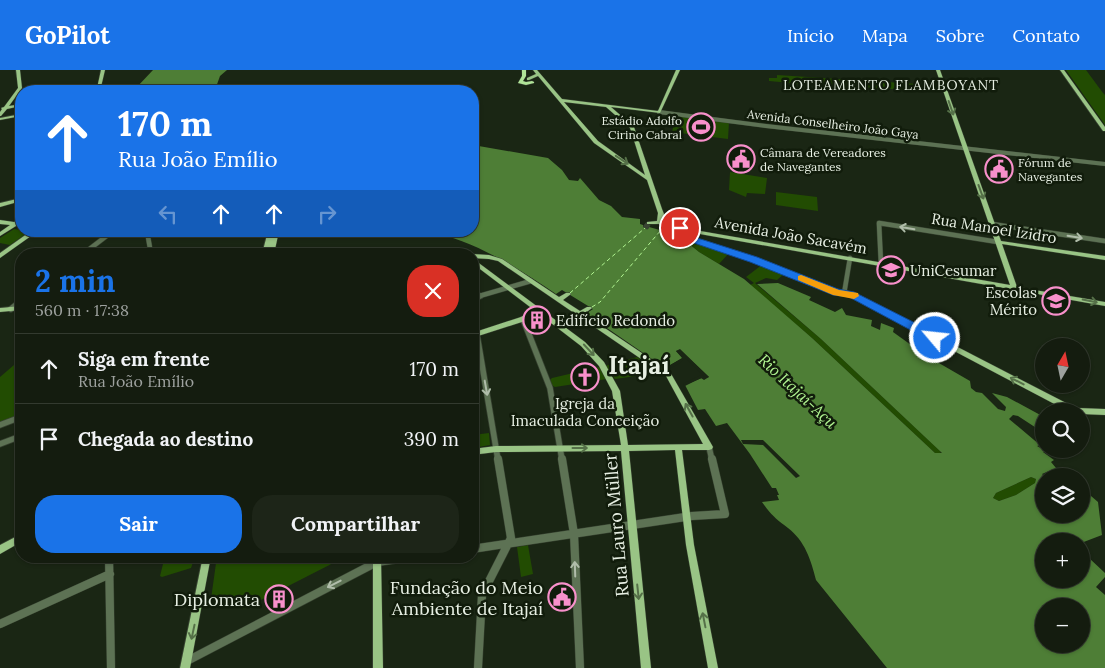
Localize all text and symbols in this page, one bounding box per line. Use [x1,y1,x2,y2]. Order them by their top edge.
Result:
text: GoPilot [25,20,110,51]
text: Início [787,24,834,47]
text: Mapa [862,24,908,47]
text: Sobre [936,24,985,47]
text: Contato [1013,24,1080,47]
district label: LOTEAMENTO FLAMBOYANT [783,76,999,94]
one-way arrow [947,100,956,116]
text: 170 m [118,101,212,146]
icon: ahead [35,105,100,170]
street label: Avenida Conselheiro João Gaya [745,106,920,142]
sports icon: Estádio Adolfo Cirino Cabral [686,112,716,142]
place label: Estádio Adolfo Cirino Cabral [601,113,682,142]
public building icon: Câmara de Vereadores de Navegantes [726,144,756,174]
text: Rua João Emílio [118,145,278,173]
place label: Câmara de Vereadores de Navegantes [760,145,886,174]
public building icon: Fórum de Navegantes [984,154,1014,184]
one-way arrow [614,155,628,165]
place label: Fórum de Navegantes [1018,155,1083,184]
one-way arrow [977,184,986,200]
icon: left [154,200,182,228]
icon: ahead [207,200,235,228]
icon: ahead [260,200,288,228]
icon: right [313,200,341,228]
pin [659,207,701,249]
street label: Rua Manoel Izidro [930,209,1058,247]
street label: Avenida João Sacavém [712,212,869,258]
icon: arrive [666,214,694,242]
one-way arrow [899,222,915,232]
one-way arrow [1067,232,1083,242]
school or university icon: UniCesumar [876,255,906,285]
place label: UniCesumar [910,261,997,280]
text: 2 min [35,262,115,300]
button: close [407,265,459,317]
place label: Escolas Mérito [985,283,1037,319]
school or university icon: Escolas Mérito [1041,286,1071,316]
one-way arrow [1081,296,1097,306]
text: 560 m · 17:38 [35,300,129,320]
building icon: Edifício Redondo [522,305,552,335]
place label: Edifício Redondo [556,311,675,330]
position arrow [908,311,960,363]
north arrow [1035,338,1090,392]
map controls [1035,338,1090,653]
one-way arrow [583,344,595,356]
text: Siga em frente [78,347,210,371]
district label: Itajaí [608,349,670,381]
water label: Rio Itajaí-Açu [755,350,842,433]
icon: ahead [35,355,63,383]
text: 170 m [410,357,459,381]
church icon: Igreja da Imaculada Conceição [570,362,600,392]
text: Rua João Emílio [78,371,194,391]
one-way arrow [1010,376,1025,385]
one-way arrow [481,379,491,395]
place label: Igreja da Imaculada Conceição [511,394,659,430]
one-way arrow [684,403,693,418]
button: search [1035,403,1090,458]
icon: arrive [35,425,63,453]
text: Chegada ao destino [78,427,253,451]
text: 390 m [404,427,459,451]
one-way arrow [572,443,588,453]
street label: Rua Lauro Müller [598,452,634,598]
button: layers [1035,468,1090,523]
button: Sair [35,495,242,553]
button: Compartilhar [252,495,459,553]
button: + [1035,533,1090,588]
one-way arrow [571,562,580,578]
place label: Fundação do Meio Ambiente de Itajaí [390,576,543,620]
one-way arrow [327,580,342,589]
public building icon: Fundação do Meio Ambiente de Itajaí [547,582,577,612]
one-way arrow [634,583,643,599]
building icon: Diplomata [264,584,294,614]
place label: Diplomata [174,588,260,611]
button: − [1035,598,1090,653]
one-way arrow [699,612,708,628]
one-way arrow [187,623,197,639]

